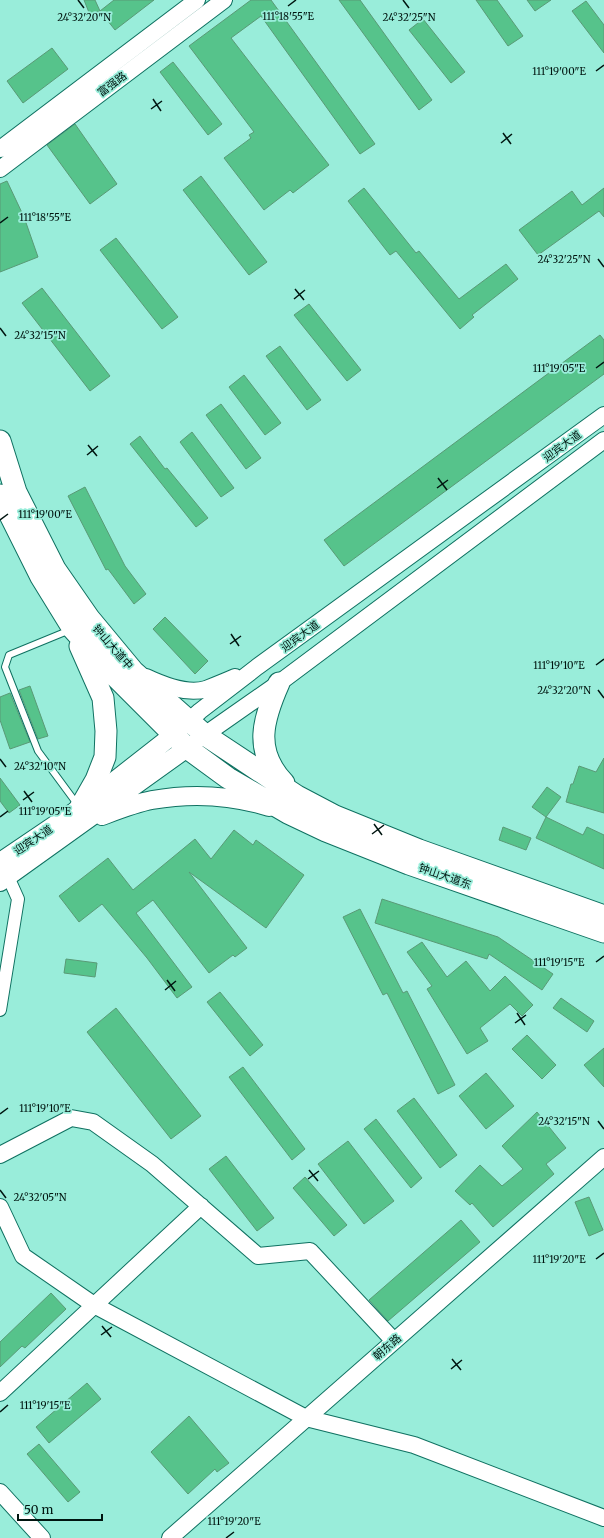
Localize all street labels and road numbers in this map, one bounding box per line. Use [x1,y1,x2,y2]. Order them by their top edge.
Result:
street label: 富强路 [95,68,129,100]
street label: 迎宾大道 [540,427,584,465]
street label: 迎宾大道 [278,617,322,655]
street label: 钟山大道中 [90,622,136,672]
street label: 迎宾大道 [11,822,55,858]
street label: 钟山大道东 [417,860,473,892]
street label: 朝东路 [370,1331,404,1363]

